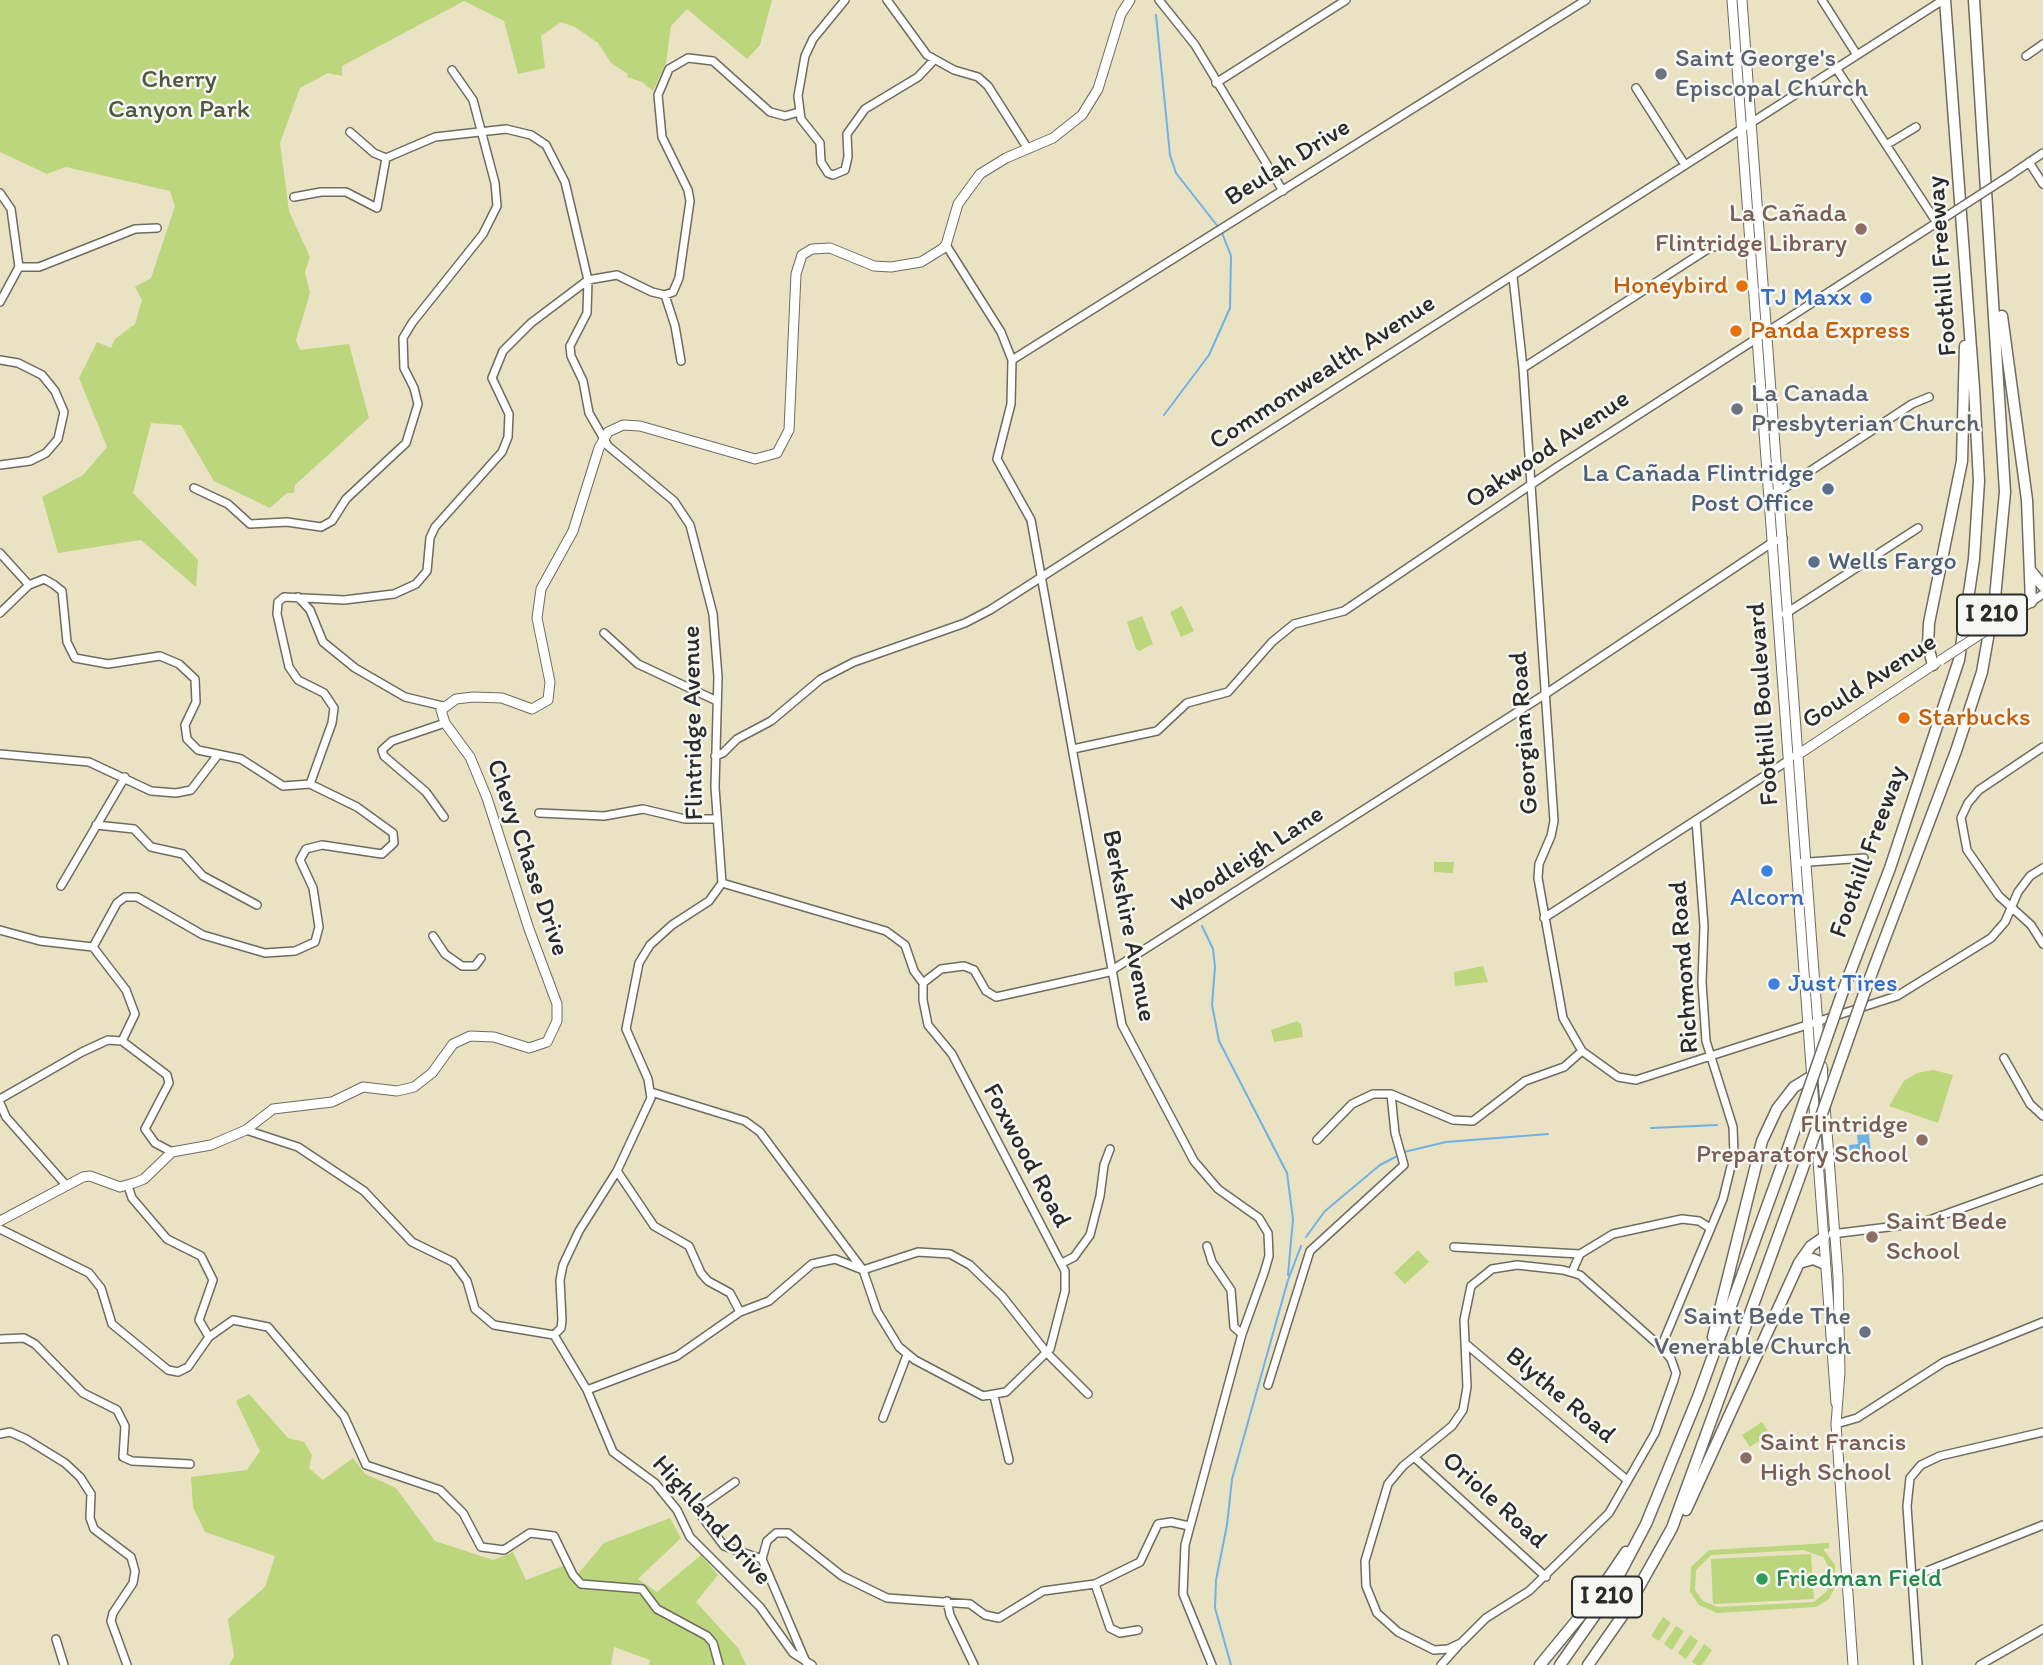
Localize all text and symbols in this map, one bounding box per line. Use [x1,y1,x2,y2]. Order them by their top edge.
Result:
place label: Saint George's Episcopal Church [1675,43,1868,104]
park label: Cherry Canyon Park [108,64,250,126]
marker: Saint George's Episcopal Church [1653,66,1669,82]
street label: Beulah Drive [1220,112,1356,214]
street label: Foothill Freeway [1921,175,1965,357]
place label: La Cañada Flintridge Library [1655,198,1847,260]
marker: La Cañada Flintridge Library [1853,221,1869,237]
place label: Honeybird [1613,270,1728,302]
marker: Honeybird [1734,278,1750,294]
place label: TJ Maxx [1760,282,1852,314]
street label: Commonwealth Avenue [1204,288,1442,458]
marker: TJ Maxx [1858,290,1874,306]
place label: Panda Express [1750,315,1910,347]
marker: Panda Express [1728,323,1744,339]
place label: La Canada Presbyterian Church [1751,378,1980,440]
street label: Oakwood Avenue [1460,384,1636,516]
marker: La Canada Presbyterian Church [1729,401,1745,417]
place label: La Cañada Flintridge Post Office [1582,458,1814,520]
marker: La Cañada Flintridge Post Office [1820,481,1836,497]
place label: Wells Fargo [1828,546,1957,578]
marker: Wells Fargo [1806,554,1822,570]
road number: I 210 [1957,594,2027,636]
street label: Foothill Boulevard [1741,601,1787,807]
street label: Flintridge Avenue [677,625,711,821]
street label: Gould Avenue [1797,627,1943,737]
street label: Georgian Road [1504,650,1546,816]
place label: Starbucks [1918,702,2031,734]
marker: Starbucks [1896,710,1912,726]
street label: Chevy Chase Drive [479,756,575,960]
street label: Foothill Freeway [1823,762,1915,942]
street label: Woodleigh Lane [1166,799,1330,921]
street label: Berkshire Avenue [1094,828,1162,1024]
marker: Alcorn [1759,863,1775,879]
street label: Richmond Road [1663,879,1707,1055]
place label: Alcorn [1730,882,1804,914]
place label: Just Tires [1788,968,1898,1000]
marker: Just Tires [1766,976,1782,992]
street label: Foxwood Road [975,1079,1077,1233]
place label: Flintridge Preparatory School [1696,1109,1908,1170]
marker: Flintridge Preparatory School [1914,1132,1930,1148]
place label: Saint Bede School [1886,1206,2007,1268]
marker: Saint Bede School [1864,1229,1880,1245]
place label: Saint Bede The Venerable Church [1654,1301,1851,1362]
marker: Saint Bede The Venerable Church [1857,1324,1873,1340]
street label: Blythe Road [1499,1341,1621,1451]
place label: Saint Francis High School [1760,1427,1906,1488]
street label: Oriole Road [1435,1446,1553,1556]
street label: Highland Drive [644,1449,778,1593]
marker: Saint Francis High School [1738,1450,1754,1466]
place label: Friedman Field [1776,1563,1942,1595]
marker: Friedman Field [1754,1571,1770,1587]
road number: I 210 [1572,1576,1642,1618]

